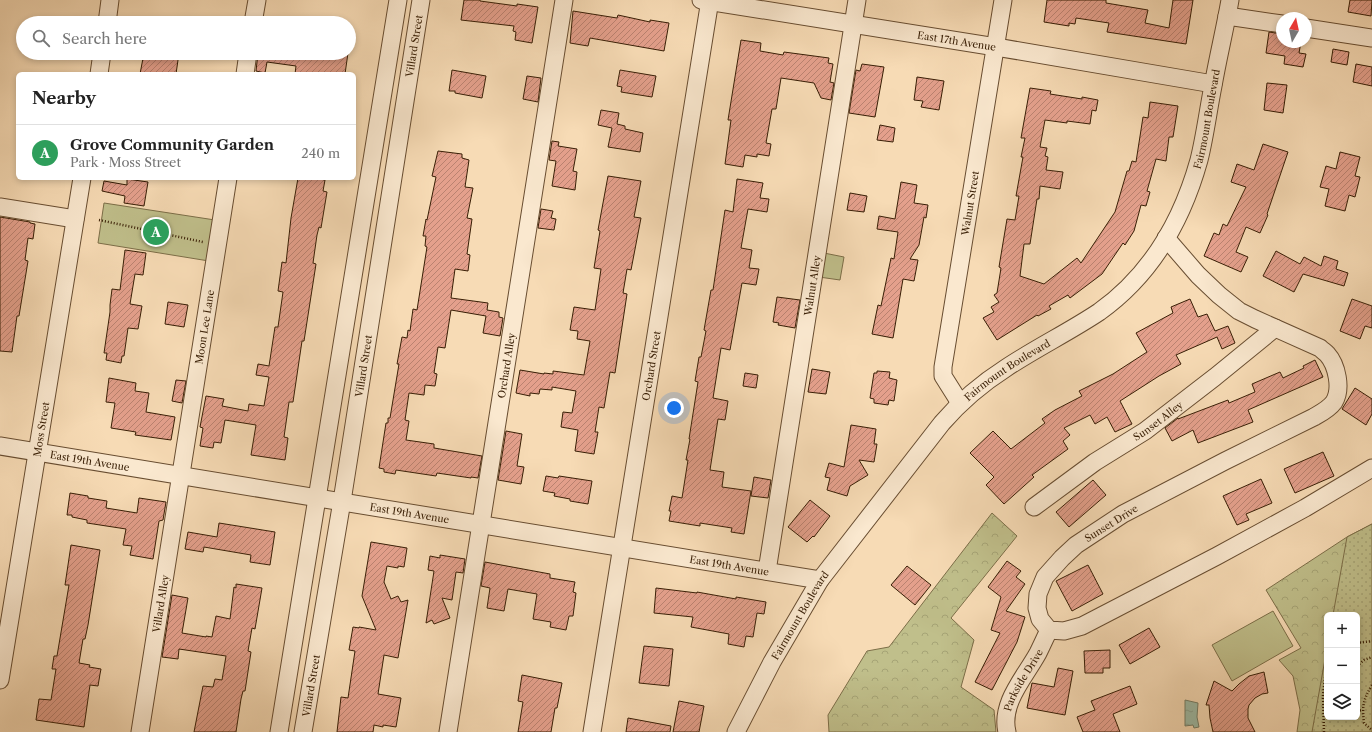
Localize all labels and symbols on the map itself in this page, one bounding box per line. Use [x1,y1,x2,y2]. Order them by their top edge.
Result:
north arrow [1276,12,1312,48]
street label: Villard Street [403,14,426,79]
street label: East 17th Avenue [916,29,997,54]
street label: Fairmount Boulevard [1191,68,1223,171]
street label: Walnut Street [958,169,982,237]
pin: A [143,217,169,247]
street label: Walnut Alley [801,254,824,318]
street label: Moon Lee Lane [192,289,217,365]
street label: Orchard Street [640,330,664,402]
street label: Orchard Alley [495,332,518,399]
street label: Villard Street [352,334,375,399]
street label: Fairmount Boulevard [962,337,1053,404]
your location [664,398,684,418]
street label: Sunset Alley [1131,398,1186,444]
street label: Moss Street [31,400,52,458]
street label: East 19th Avenue [49,448,131,474]
street label: East 19th Avenue [369,501,451,526]
street label: Sunset Drive [1082,502,1141,545]
street label: East 19th Avenue [688,553,770,579]
street label: Fairmount Boulevard [769,569,832,662]
street label: Villard Alley [150,573,172,635]
street label: Parkside Drive [1001,647,1046,713]
street label: Villard Street [300,653,323,719]

